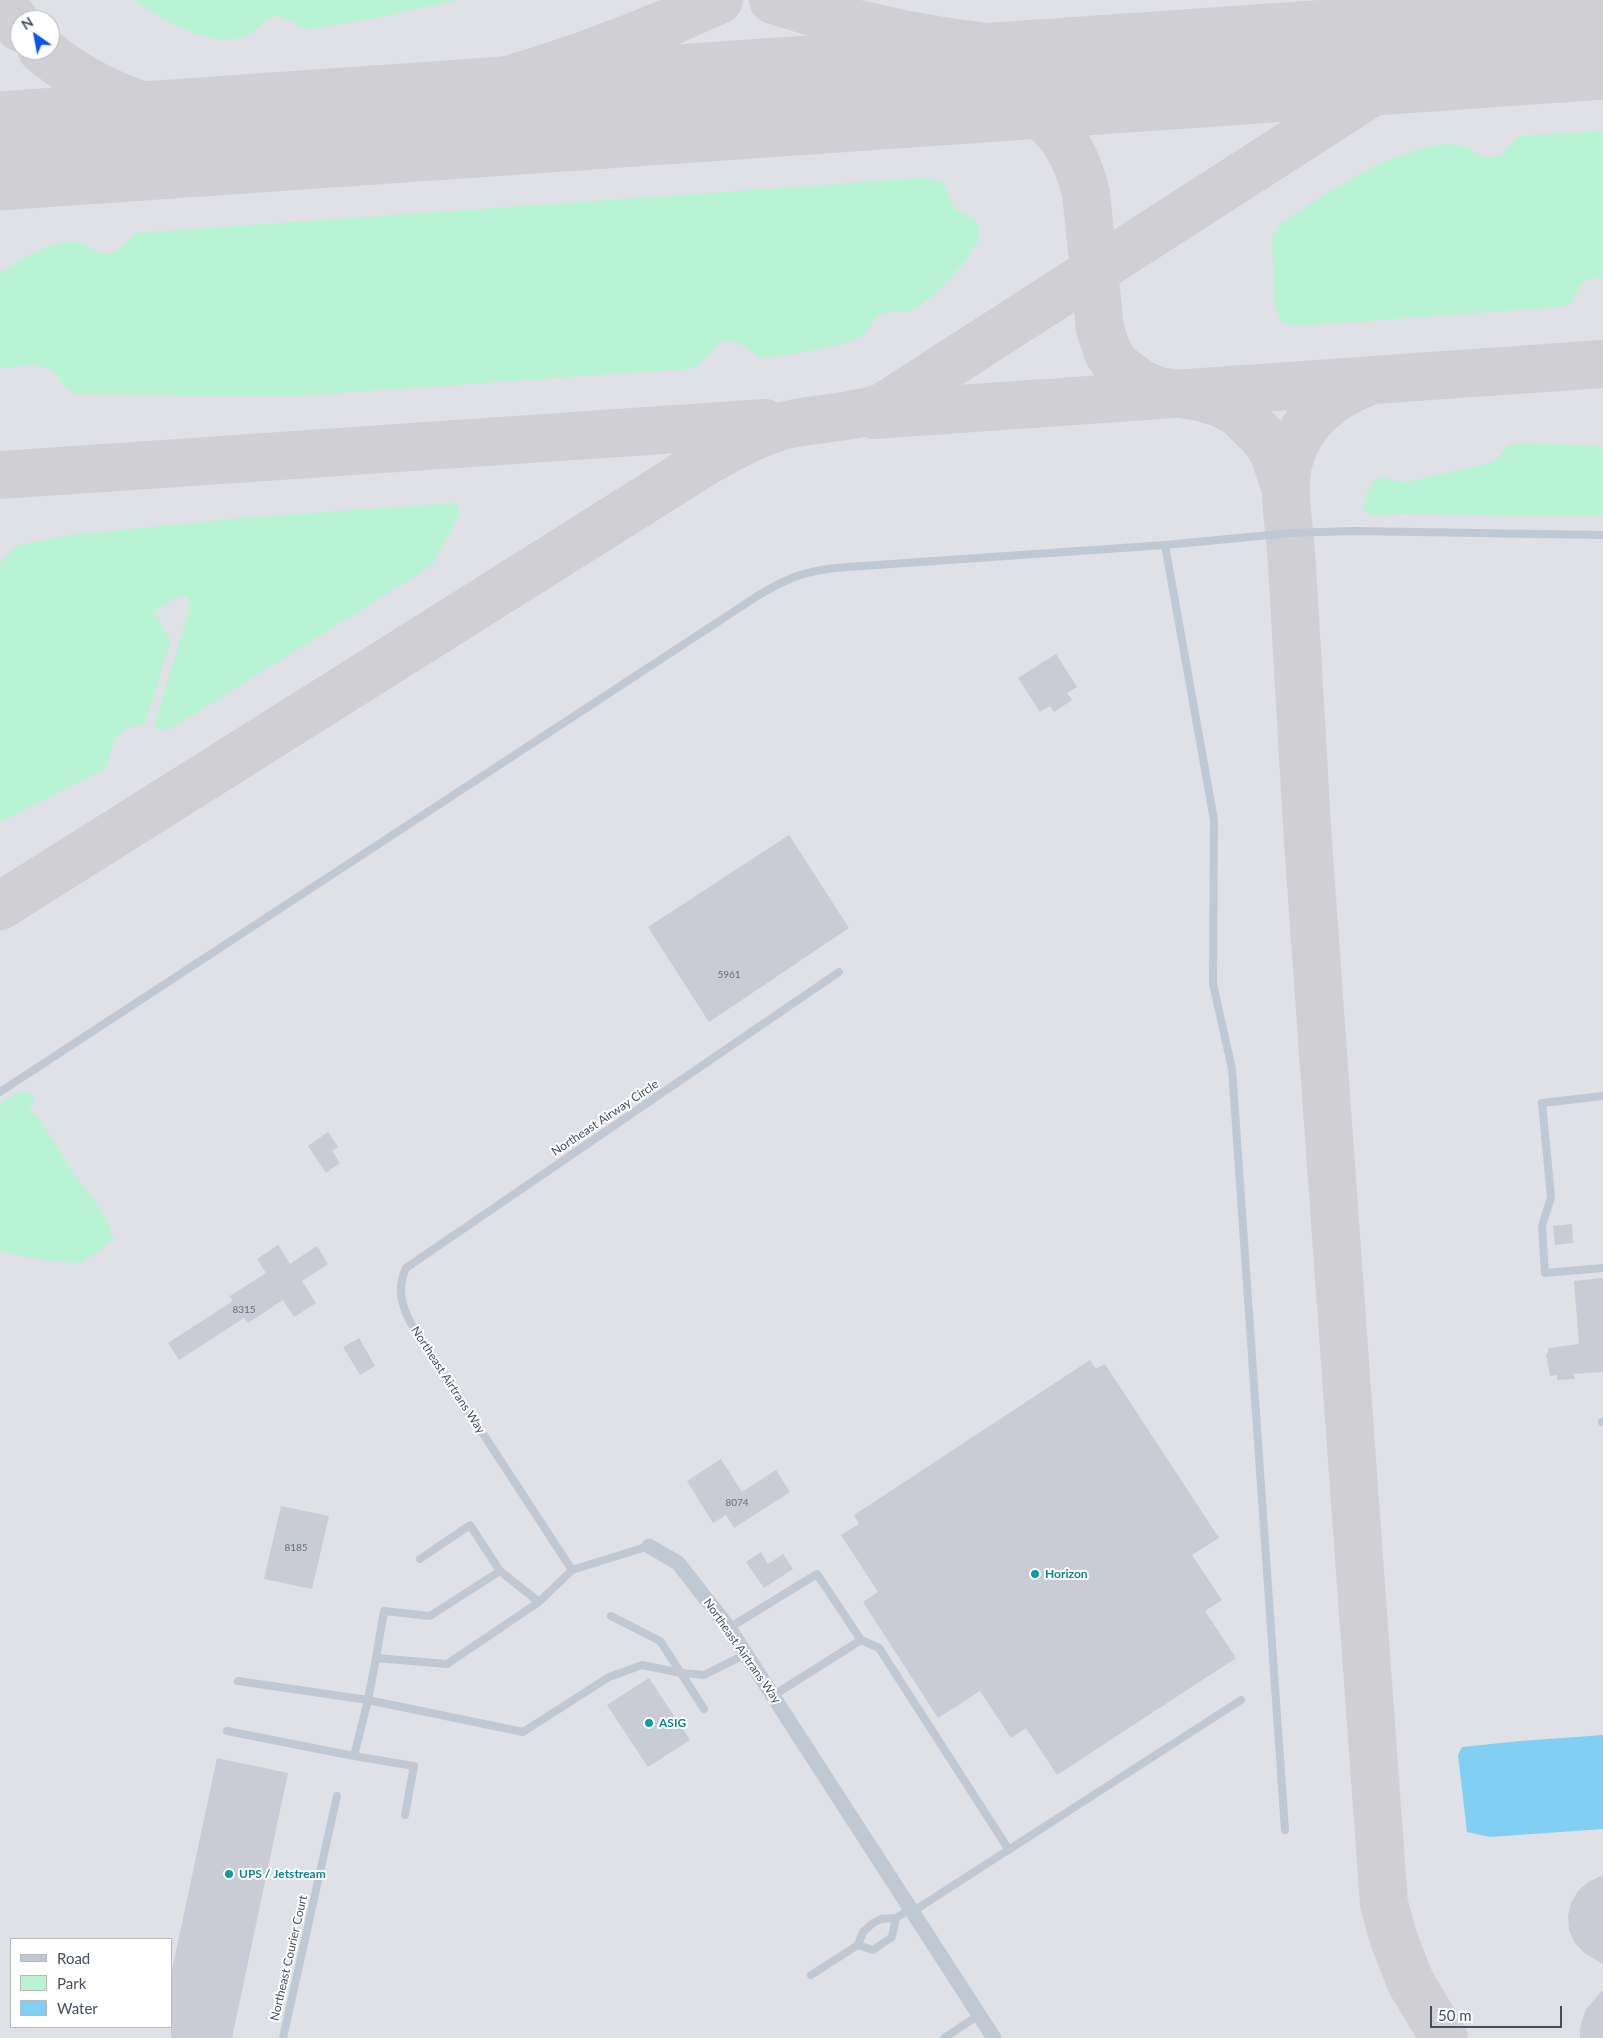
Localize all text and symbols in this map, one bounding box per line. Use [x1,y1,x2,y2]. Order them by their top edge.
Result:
north arrow [10,10,60,60]
text: N [18,13,36,33]
house number: 5961 [717,969,741,981]
street label: Northeast Airway Circle [549,1077,661,1159]
house number: 8315 [232,1304,256,1316]
street label: Northeast Airtrans Way [408,1324,488,1436]
house number: 8074 [725,1497,749,1509]
house number: 8185 [284,1542,308,1554]
place label: Horizon [1045,1567,1088,1581]
marker: Horizon [1029,1568,1041,1580]
street label: Northeast Airtrans Way [700,1596,784,1706]
place label: ASIG [659,1716,686,1730]
marker: ASIG [643,1717,655,1729]
place label: UPS / Jetstream [239,1867,326,1881]
marker: UPS / Jetstream [223,1868,235,1880]
street label: Northeast Courier Court [268,1894,310,2022]
legend [10,1938,172,2028]
text: Road [57,1949,90,1967]
text: Park [57,1974,86,1992]
scale bar [1433,1996,1566,2028]
text: Water [57,1999,98,2017]
text: 50 m [1438,2006,1472,2024]

